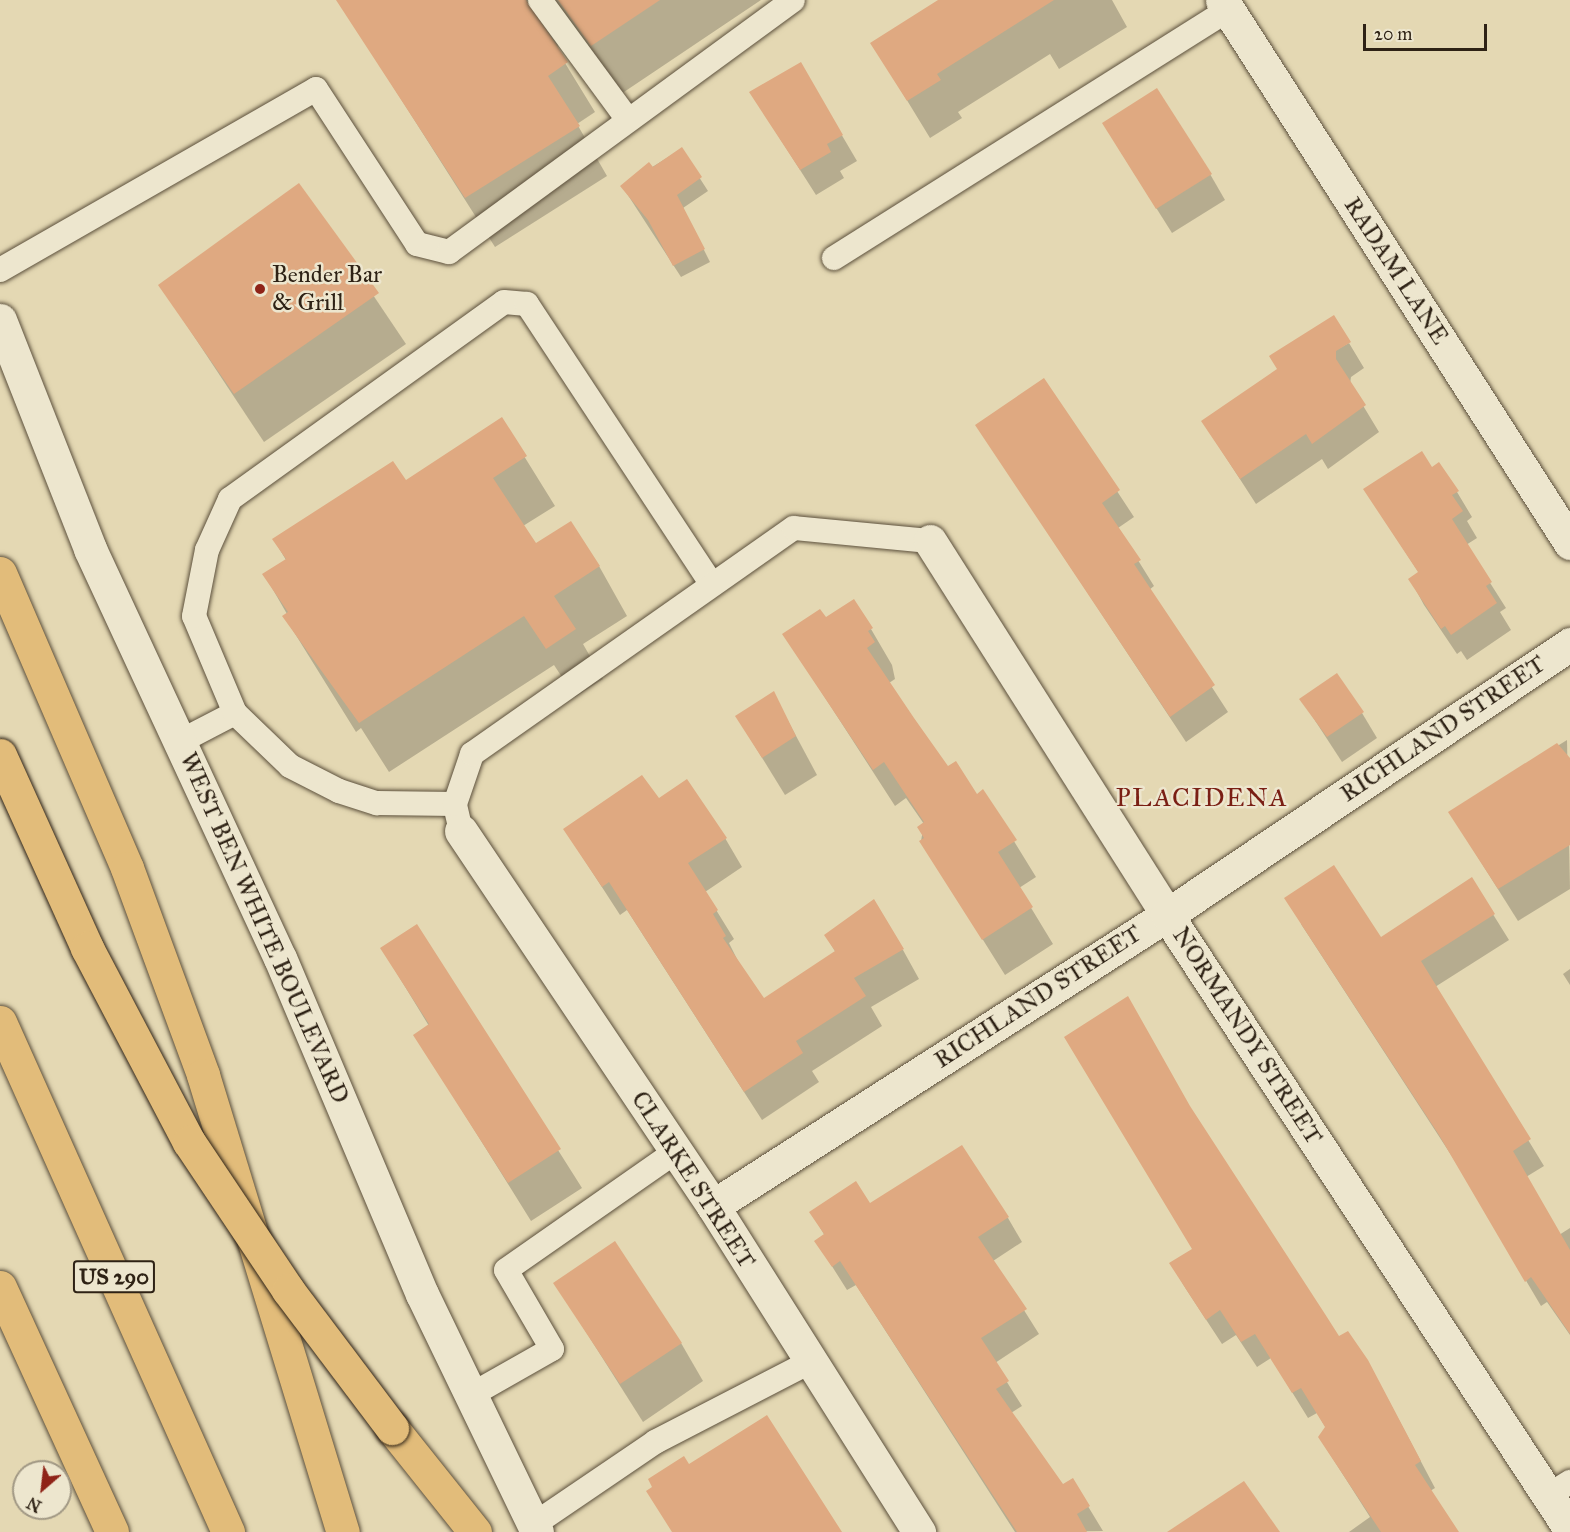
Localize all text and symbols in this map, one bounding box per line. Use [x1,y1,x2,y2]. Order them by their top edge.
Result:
scale bar [1366,12,1490,50]
text: 20 m [1374,23,1412,45]
street label: RADAM LANE [1338,192,1454,350]
place label: Bender Bar & Grill [272,261,382,317]
marker: Bender Bar & Grill [253,282,267,296]
street label: RICHLAND STREET [1335,650,1551,808]
street label: WEST BEN WHITE BOULEVARD [173,748,355,1108]
district label: PLACIDENA [1116,782,1288,814]
street label: RICHLAND STREET [929,919,1147,1075]
street label: NORMANDY STREET [1166,922,1328,1150]
street label: CLARKE STREET [625,1086,761,1274]
road number: US 290 [72,1258,156,1296]
north arrow [12,1460,72,1520]
text: N [24,1493,45,1516]

